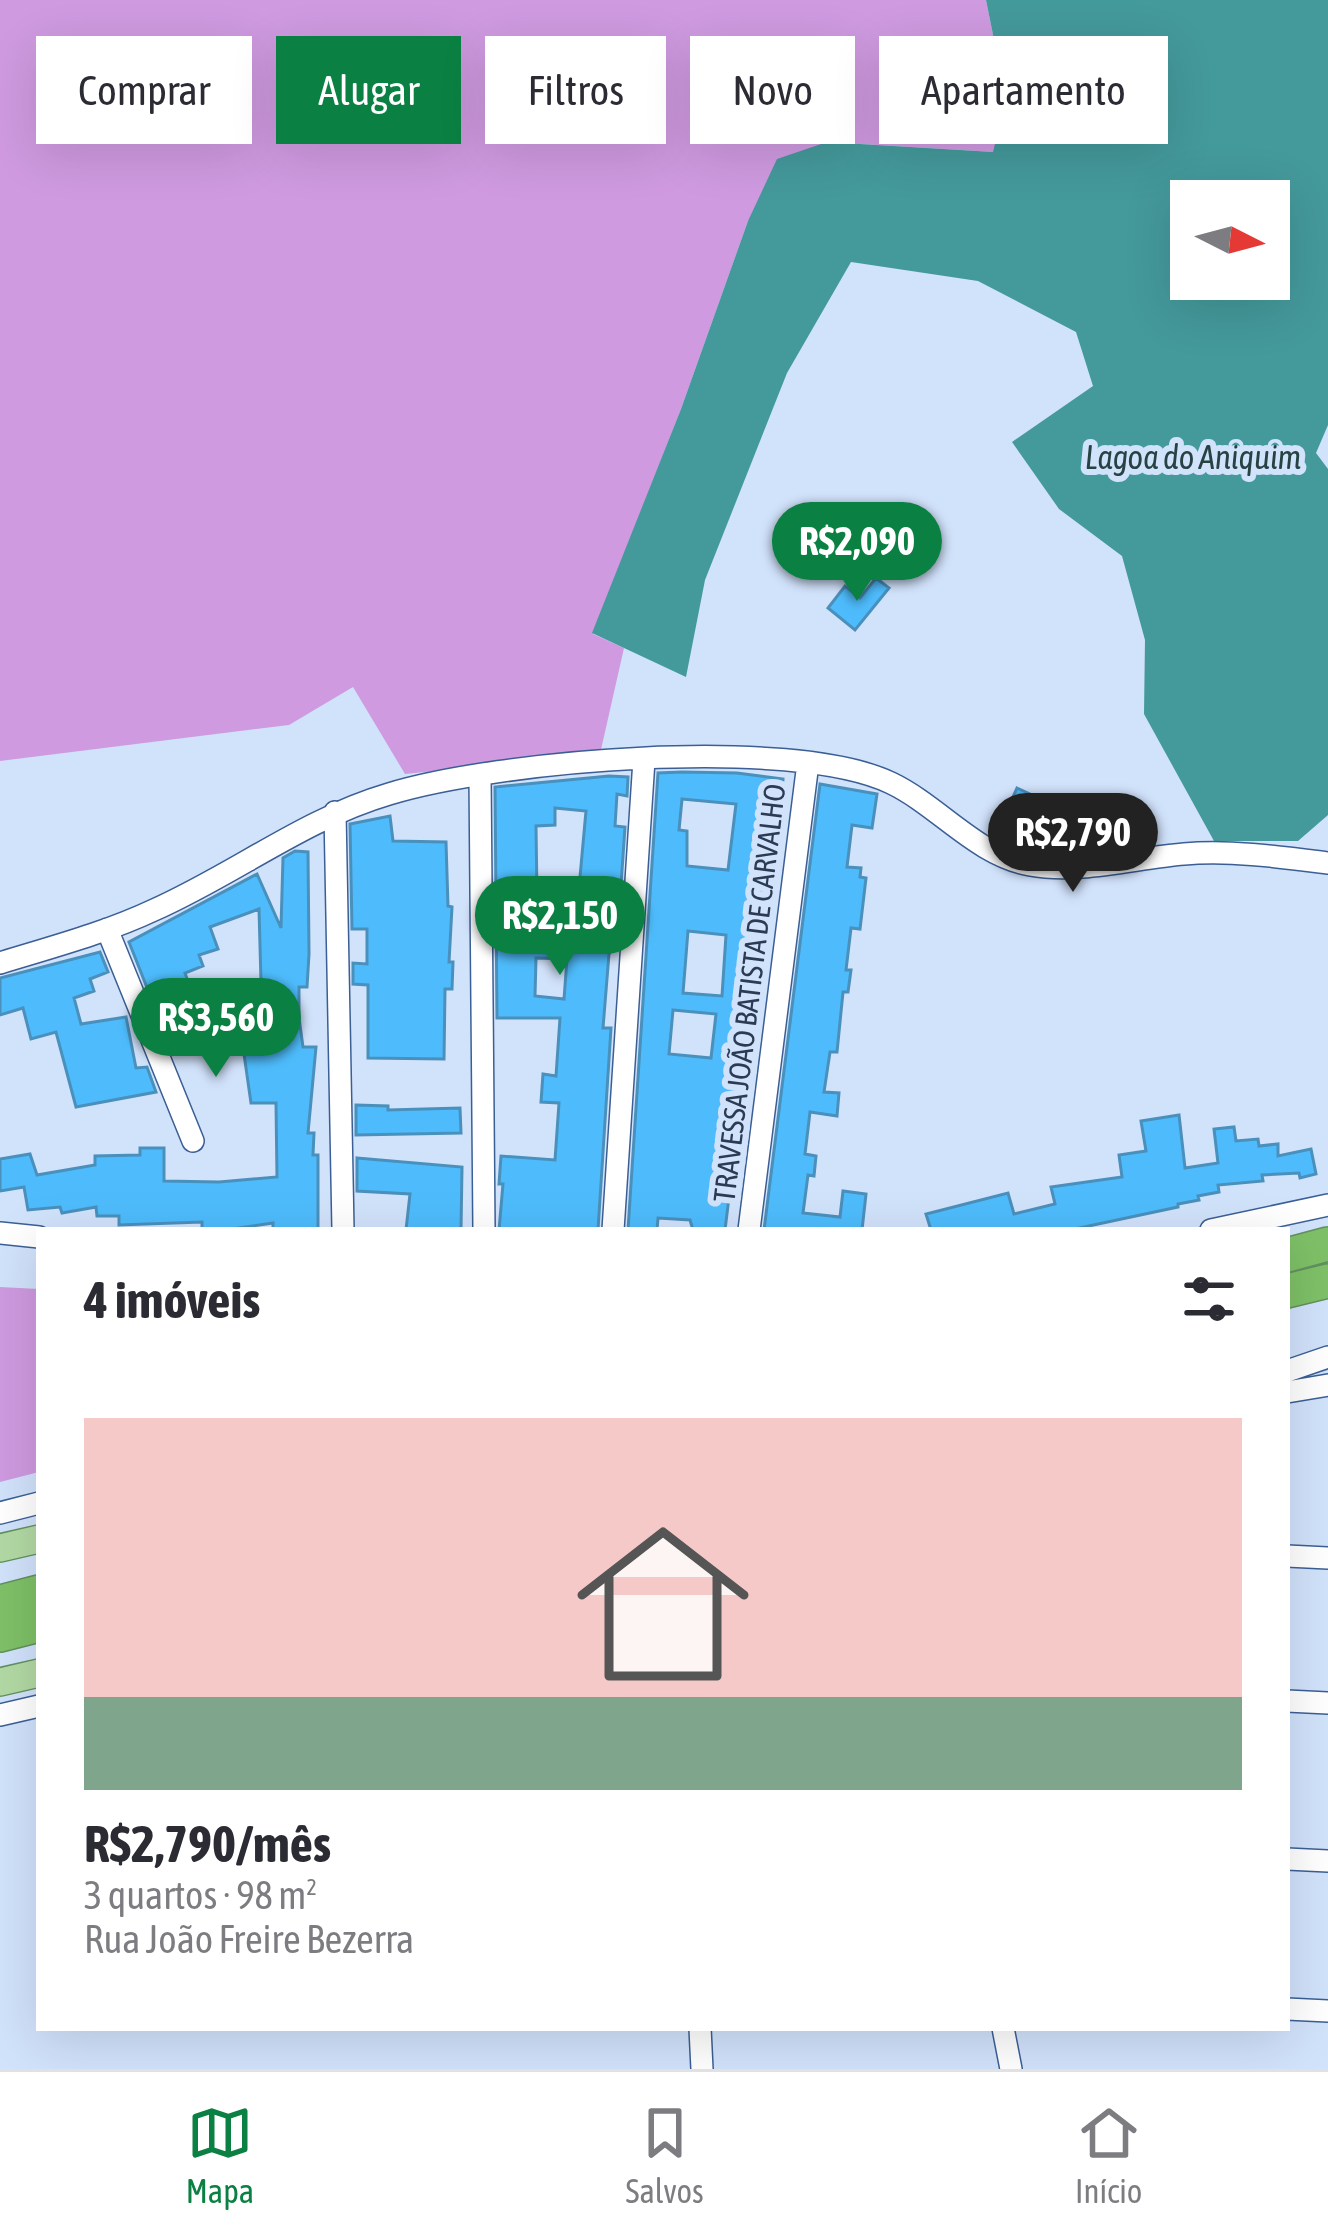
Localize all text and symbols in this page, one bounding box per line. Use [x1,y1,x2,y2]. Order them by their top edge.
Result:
chip: Comprar [36,36,252,144]
chip: Alugar [276,36,461,144]
chip: Filtros [485,36,666,144]
chip: Novo [690,36,855,144]
chip: Apartamento [879,36,1168,144]
north arrow [1170,180,1290,300]
map controls [1170,180,1290,300]
water label: Lagoa do Aniquim [1085,438,1301,476]
pin: R$2,090 [746,502,968,604]
text: R$2,090 [799,519,915,563]
street label: TRAVESSA JOÃO BATISTA DE CARVALHO [706,782,792,1204]
pin: R$2,790 [962,793,1184,895]
text: R$2,790 [1015,810,1131,854]
pin: R$2,150 [449,876,671,978]
text: R$2,150 [502,893,618,937]
pin: R$3,560 [105,978,327,1080]
text: R$3,560 [158,995,274,1039]
icon: filters [1176,1266,1242,1332]
text: 4 imóveis [84,1270,260,1329]
icon: home [555,1496,771,1712]
text: R$2,790/mês [84,1814,331,1873]
text: 3 quartos · 98 m² [84,1873,317,1917]
text: Rua João Freire Bezerra [84,1917,414,1961]
tab: Mapa [186,2100,254,2210]
tab: Salvos [626,2100,704,2210]
tab: Início [1075,2100,1142,2210]

